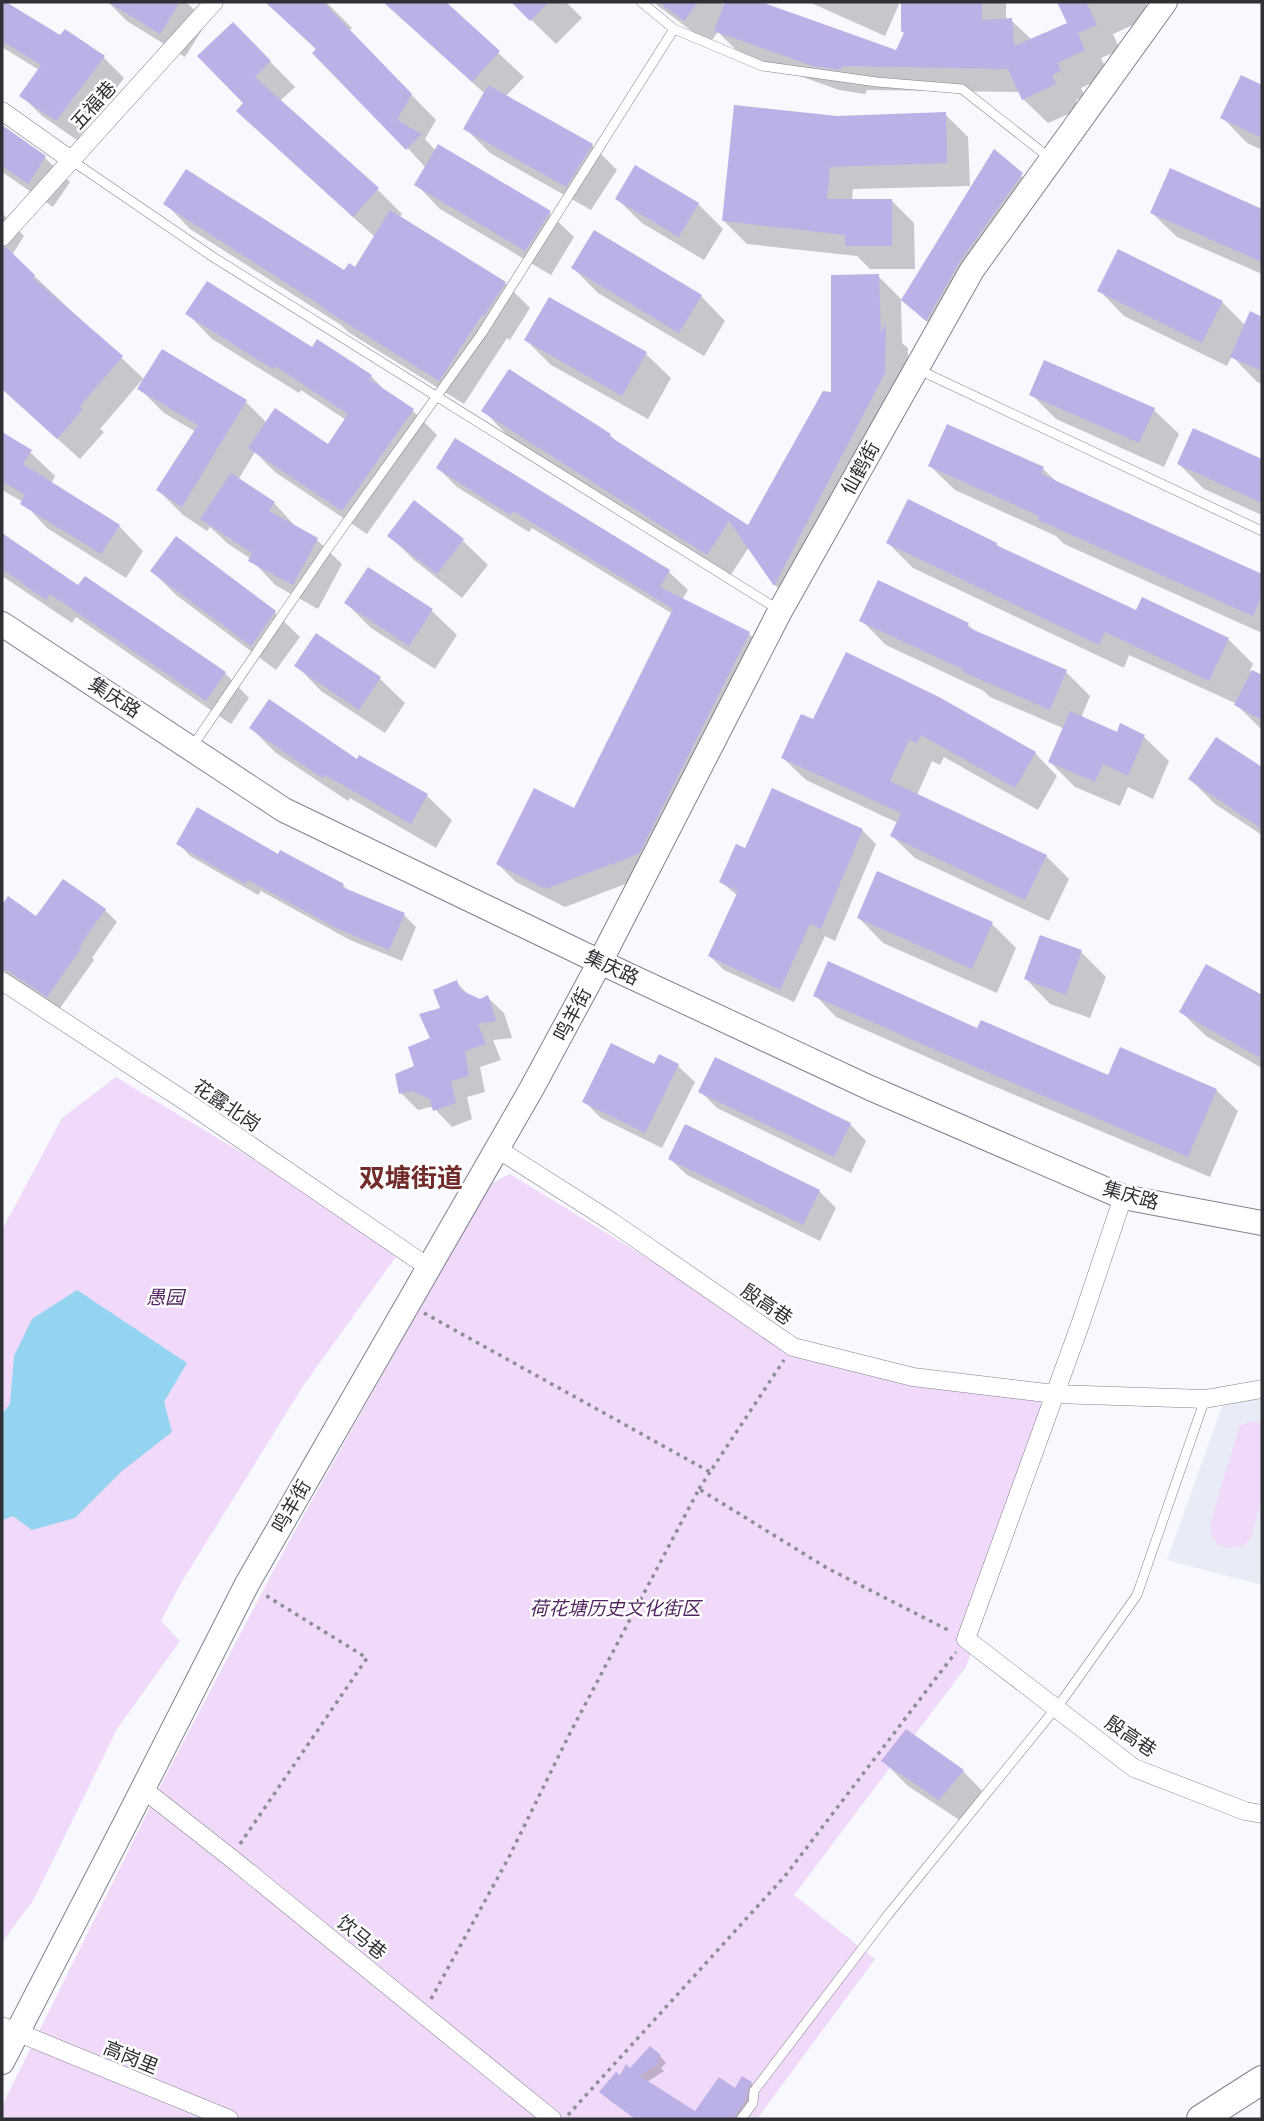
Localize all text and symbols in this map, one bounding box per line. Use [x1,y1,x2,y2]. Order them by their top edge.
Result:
street label: 五福巷 [66,76,121,134]
street label: 仙鹤街 [837,438,884,499]
street label: 集庆路 [85,672,145,723]
street label: 集庆路 [581,945,642,990]
street label: 鸣羊街 [549,984,596,1045]
street label: 花露北岗 [189,1075,265,1136]
district label: 双塘街道 [359,1162,463,1194]
street label: 集庆路 [1100,1177,1161,1214]
street label: 殷高巷 [737,1279,797,1330]
park label: 愚园 [146,1286,187,1309]
street label: 鸣羊街 [267,1476,316,1537]
park label: 荷花塘历史文化街区 [529,1597,703,1620]
street label: 殷高巷 [1101,1711,1161,1762]
street label: 饮马巷 [332,1911,391,1964]
street label: 高岗里 [100,2036,162,2079]

